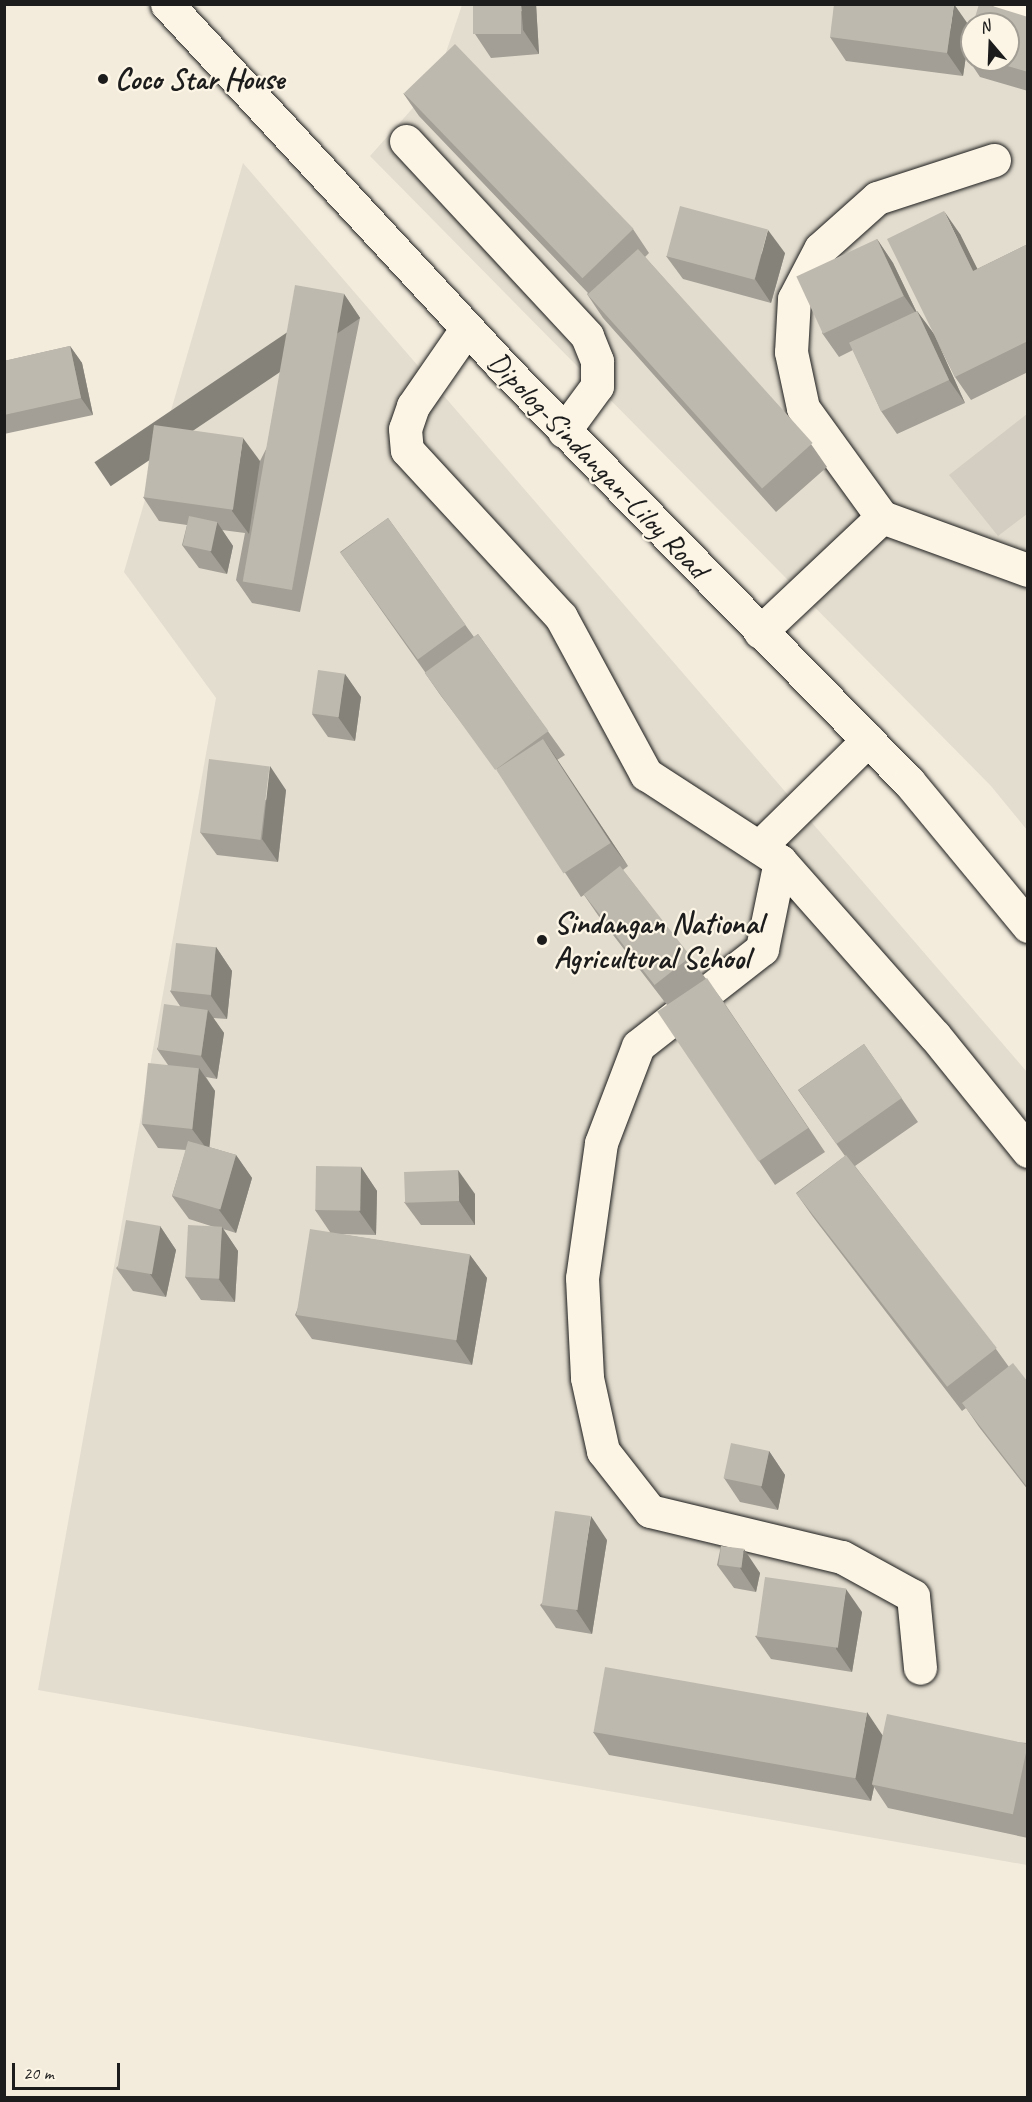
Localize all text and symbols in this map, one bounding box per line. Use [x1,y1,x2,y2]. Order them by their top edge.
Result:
north arrow [960,12,1020,72]
text: N [977,16,993,38]
place label: Coco Star House [115,61,286,97]
marker: Coco Star House [96,72,110,86]
street label: Dipolog-Sindangan-Liloy Road [480,344,716,586]
place label: Sindangan National Agricultural School [554,905,763,976]
marker: Sindangan National Agricultural School [535,933,549,947]
scale bar [15,2051,123,2089]
text: 20 m [23,2062,54,2084]

